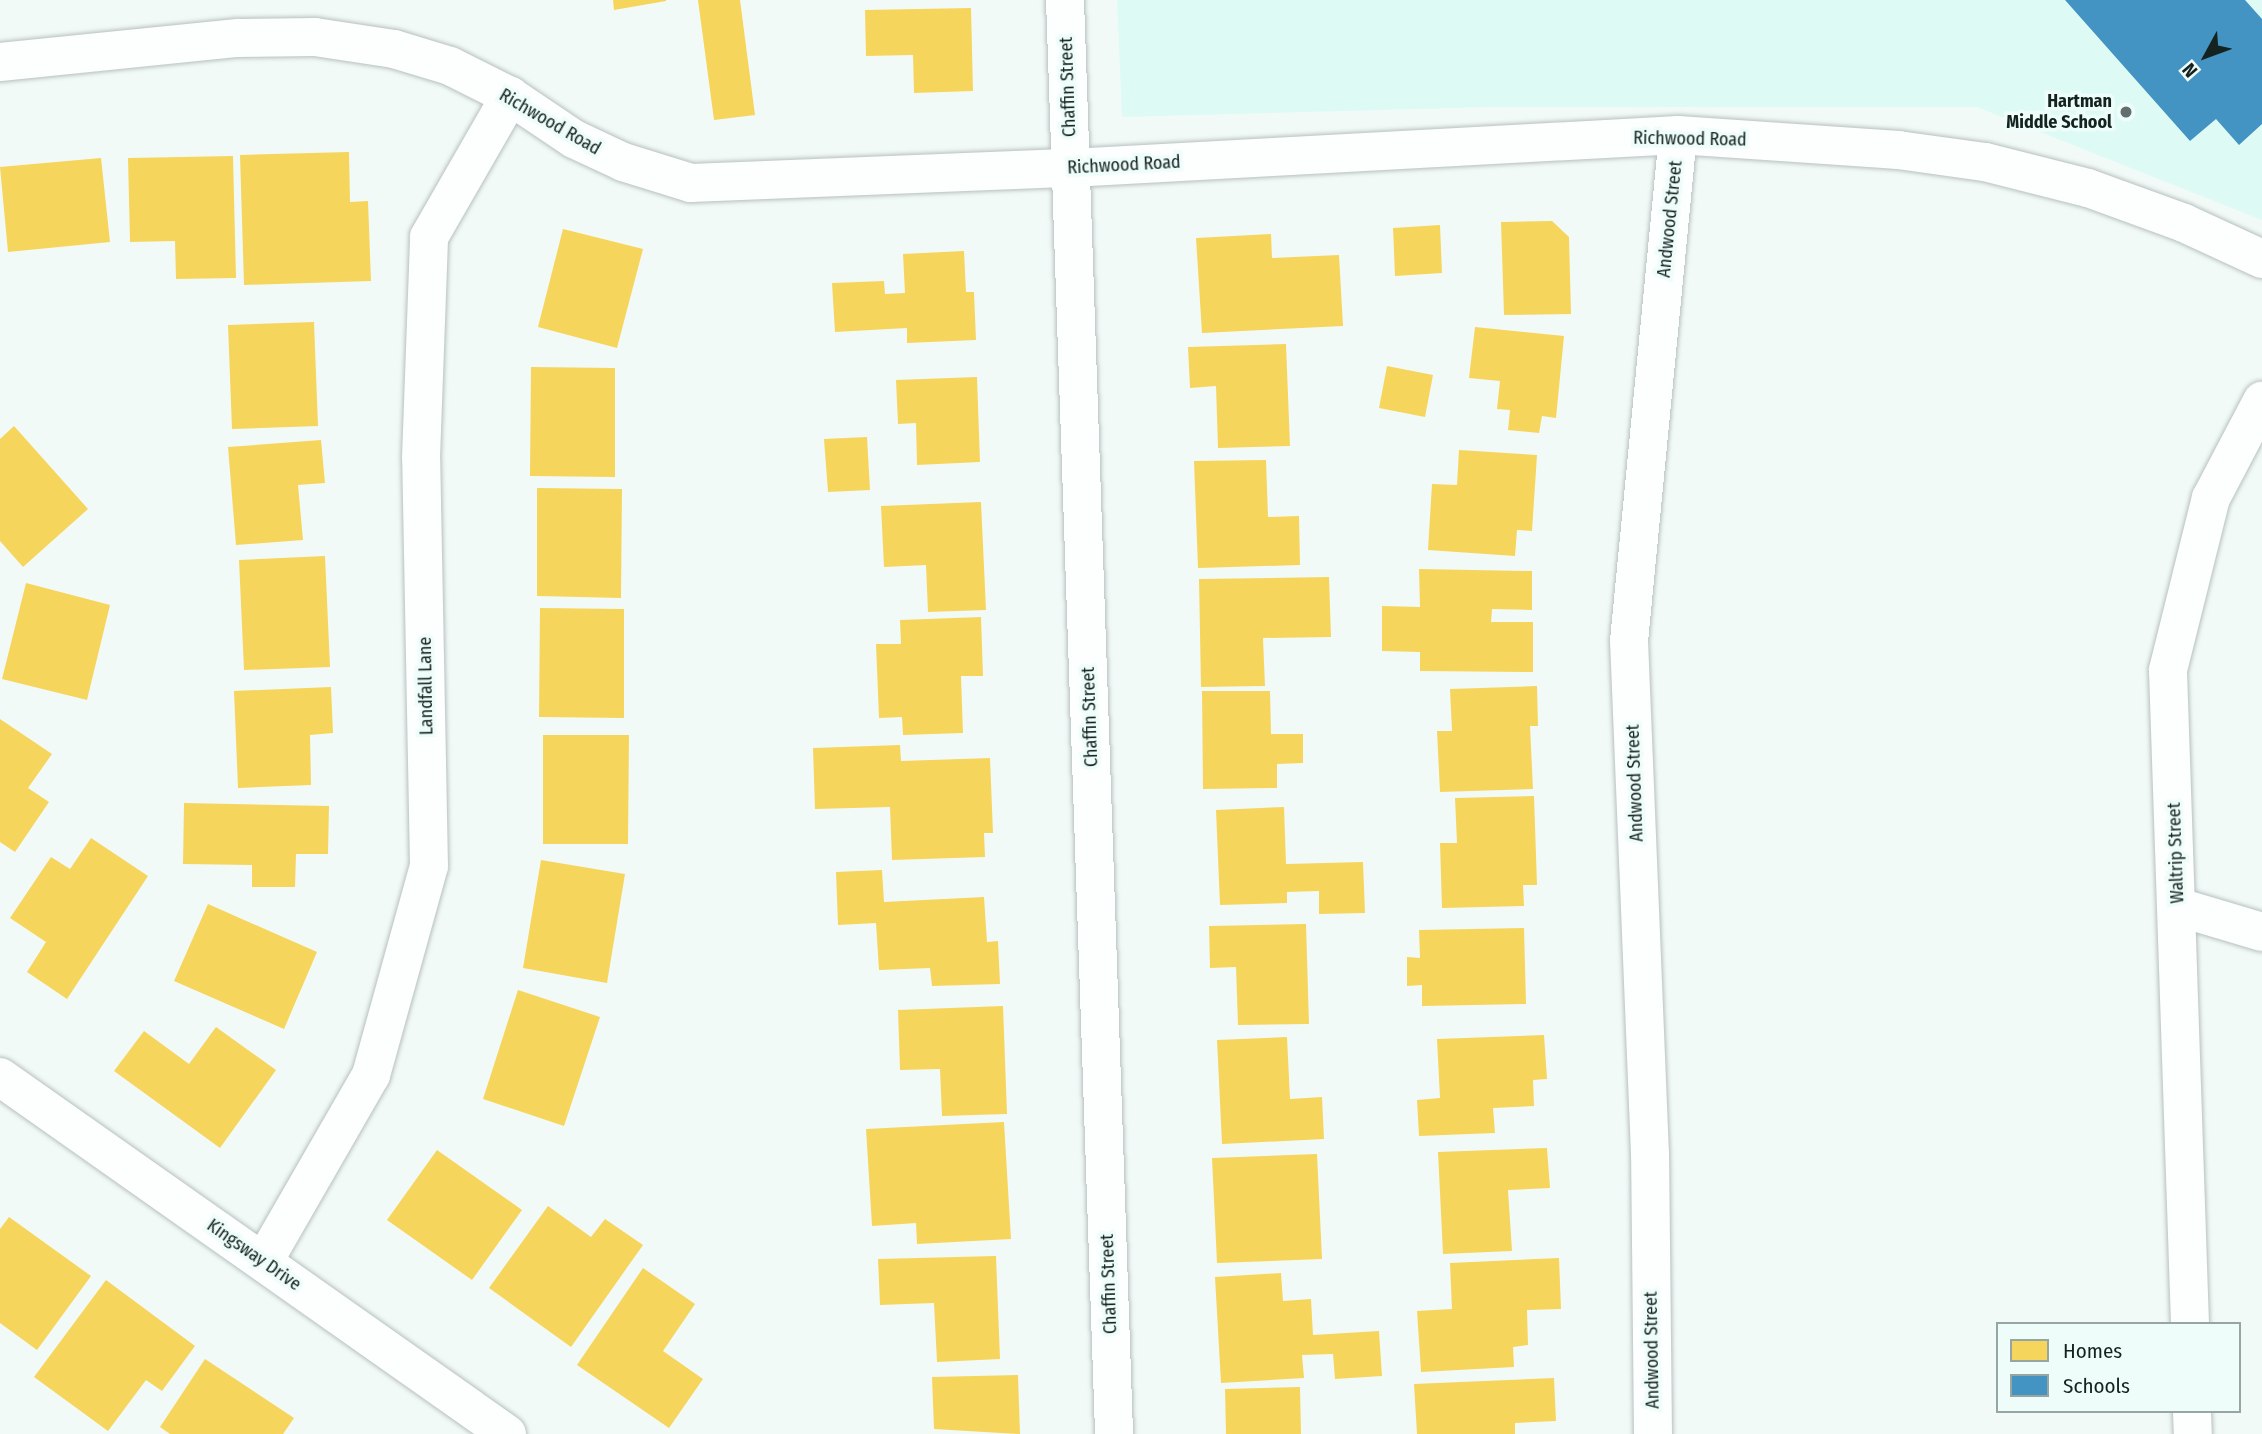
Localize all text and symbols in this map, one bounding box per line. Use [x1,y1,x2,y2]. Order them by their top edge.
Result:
north arrow [2171,21,2241,91]
street label: Chaffin Street [1055,37,1081,137]
text: N [2177,58,2202,82]
street label: Richwood Road [495,84,605,160]
place label: Hartman Middle School [2006,91,2112,134]
marker: Hartman Middle School [2118,104,2134,120]
street label: Richwood Road [1633,127,1747,151]
street label: Richwood Road [1067,151,1181,179]
street label: Andwood Street [1653,159,1687,279]
street label: Landfall Lane [414,637,438,735]
street label: Chaffin Street [1077,667,1103,767]
street label: Andwood Street [1622,724,1648,842]
street label: Waltrip Street [2163,802,2189,904]
street label: Kingsway Drive [203,1215,305,1295]
street label: Chaffin Street [1096,1234,1122,1334]
street label: Andwood Street [1640,1291,1664,1409]
legend [1996,1322,2241,1413]
text: Homes [2063,1338,2122,1364]
text: Schools [2063,1373,2130,1399]

